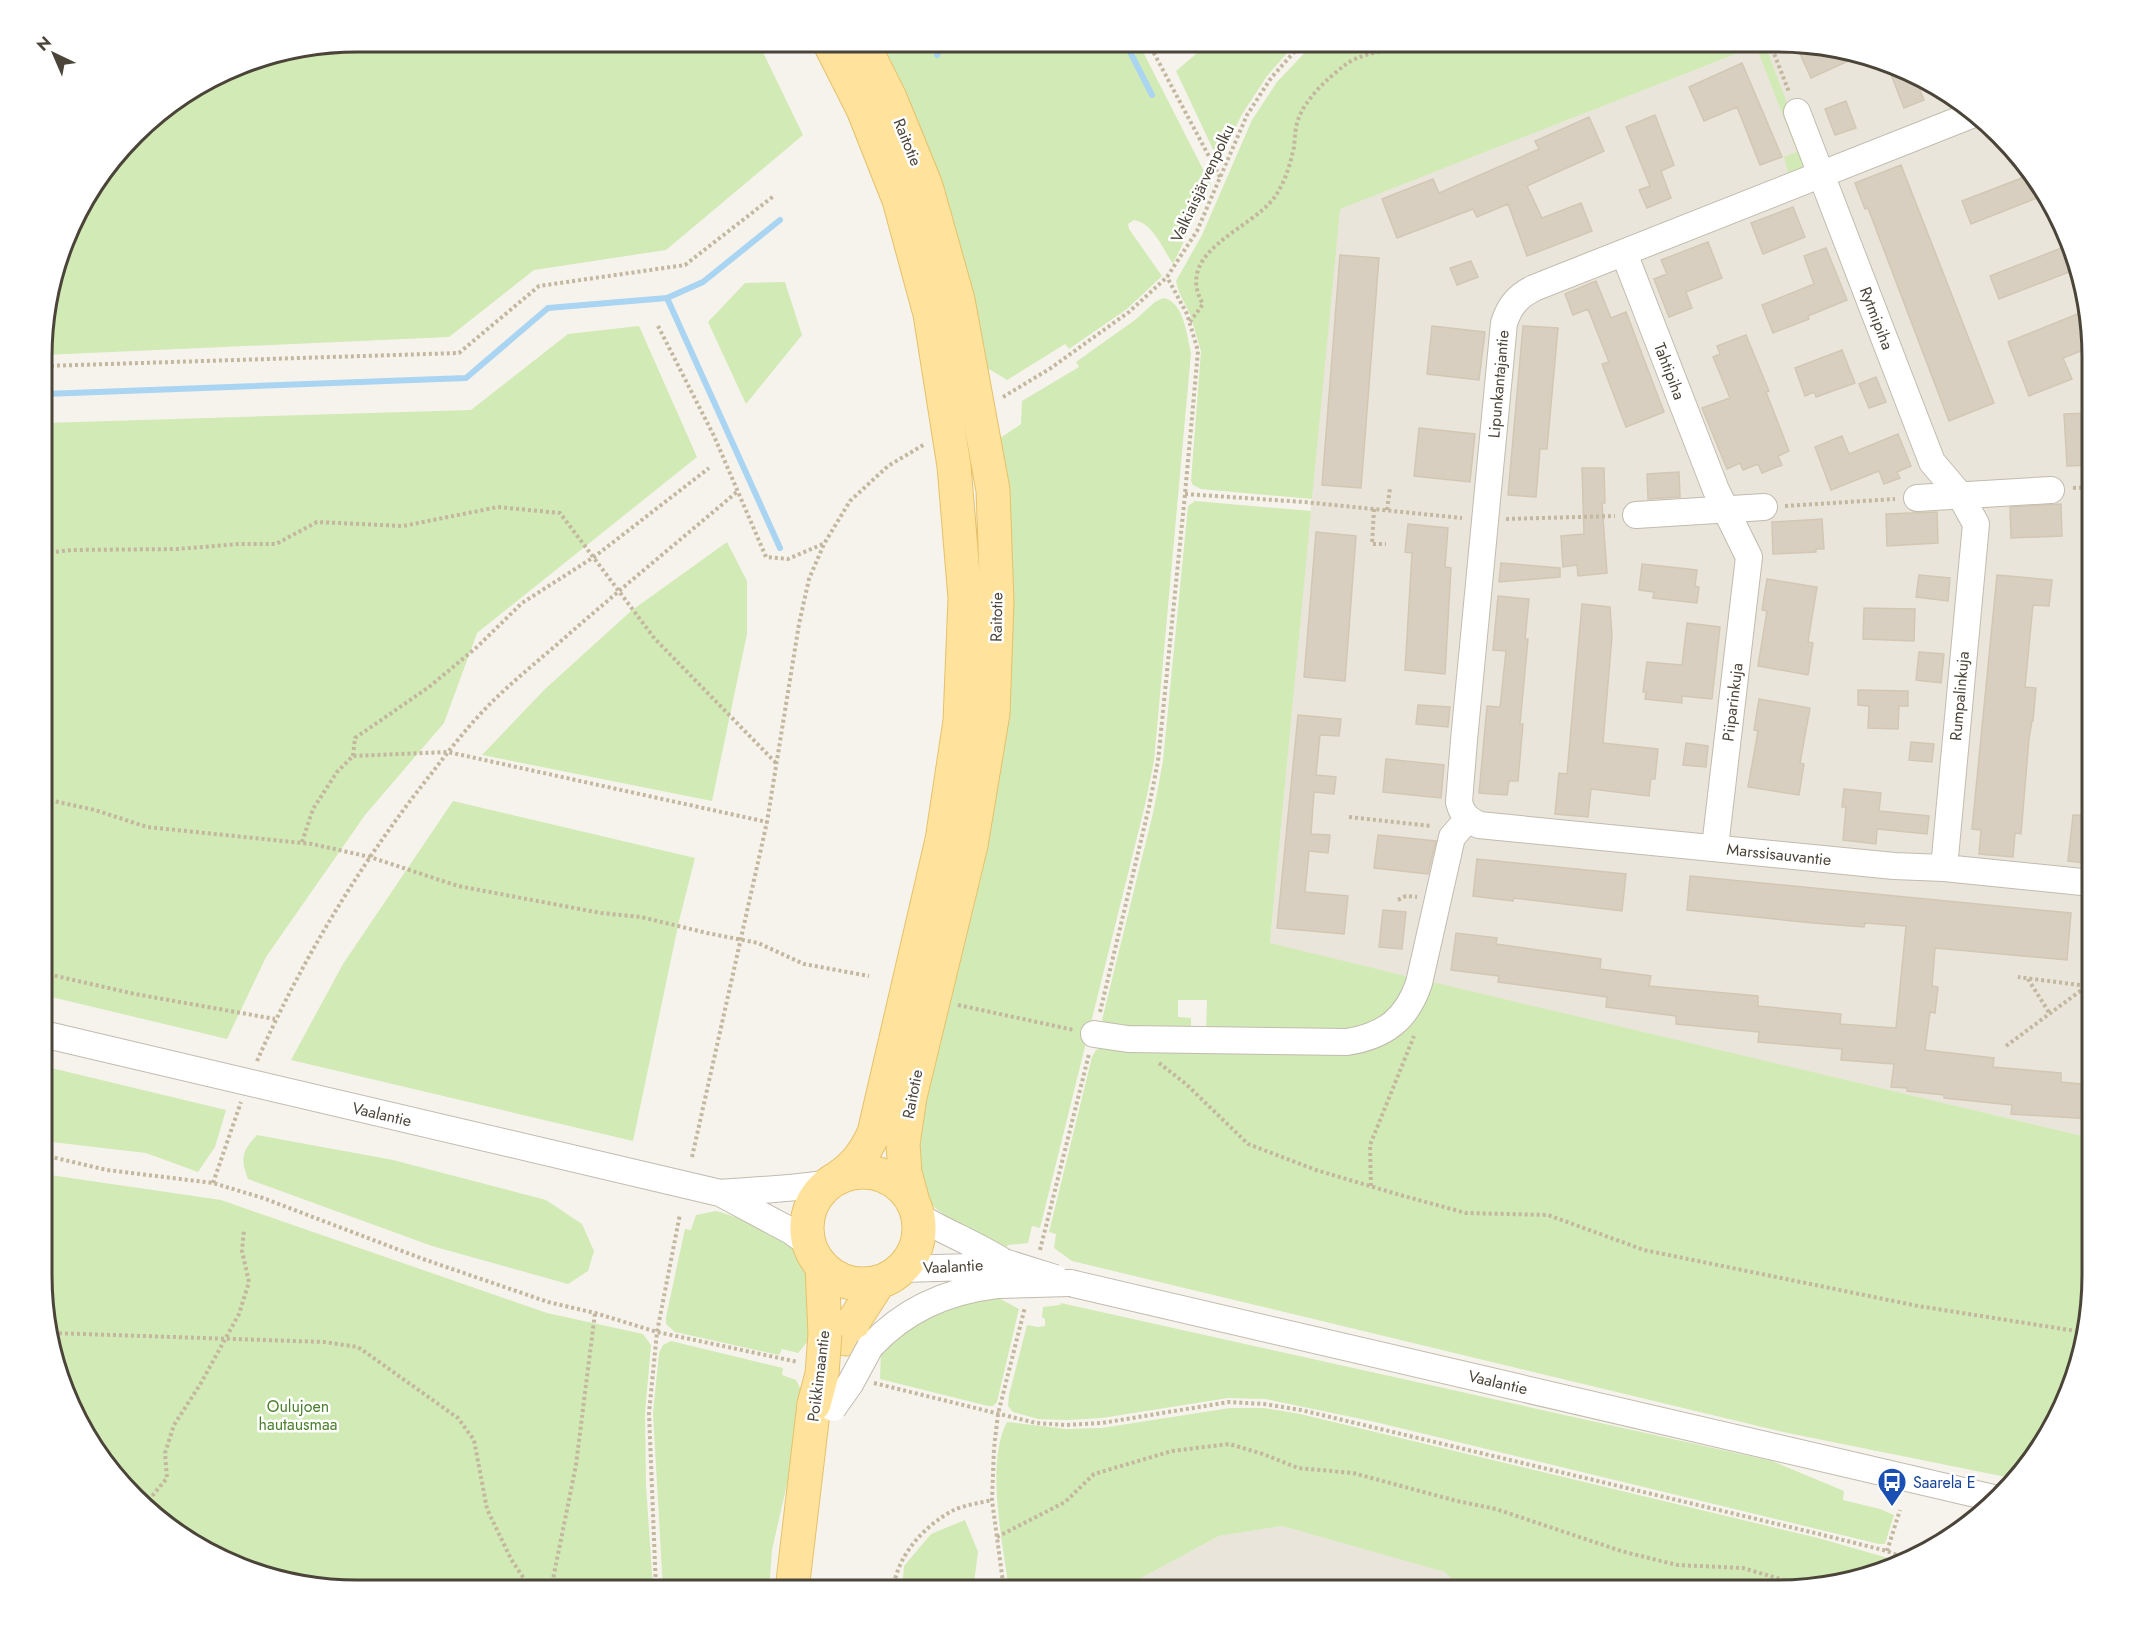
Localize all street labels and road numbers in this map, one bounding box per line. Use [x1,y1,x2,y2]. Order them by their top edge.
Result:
street label: Raitotie [888,115,927,170]
street label: Valkiaisjärvenpolku [1165,120,1240,246]
street label: Rytmipiha [1854,283,1899,353]
street label: Lipunkantajantie [1482,329,1515,439]
street label: Tahtipiha [1648,339,1691,403]
street label: Raitotie [985,592,1008,642]
street label: Rumpalinkuja [1944,650,1975,742]
street label: Piiparinkuja [1716,661,1749,743]
street label: Marssisauvantie [1725,838,1832,871]
street label: Raitotie [896,1068,929,1121]
street label: Vaalantie [350,1096,414,1132]
street label: Vaalantie [922,1253,984,1280]
street label: Poikkimaantie [801,1329,836,1423]
street label: Vaalantie [1466,1364,1530,1400]

